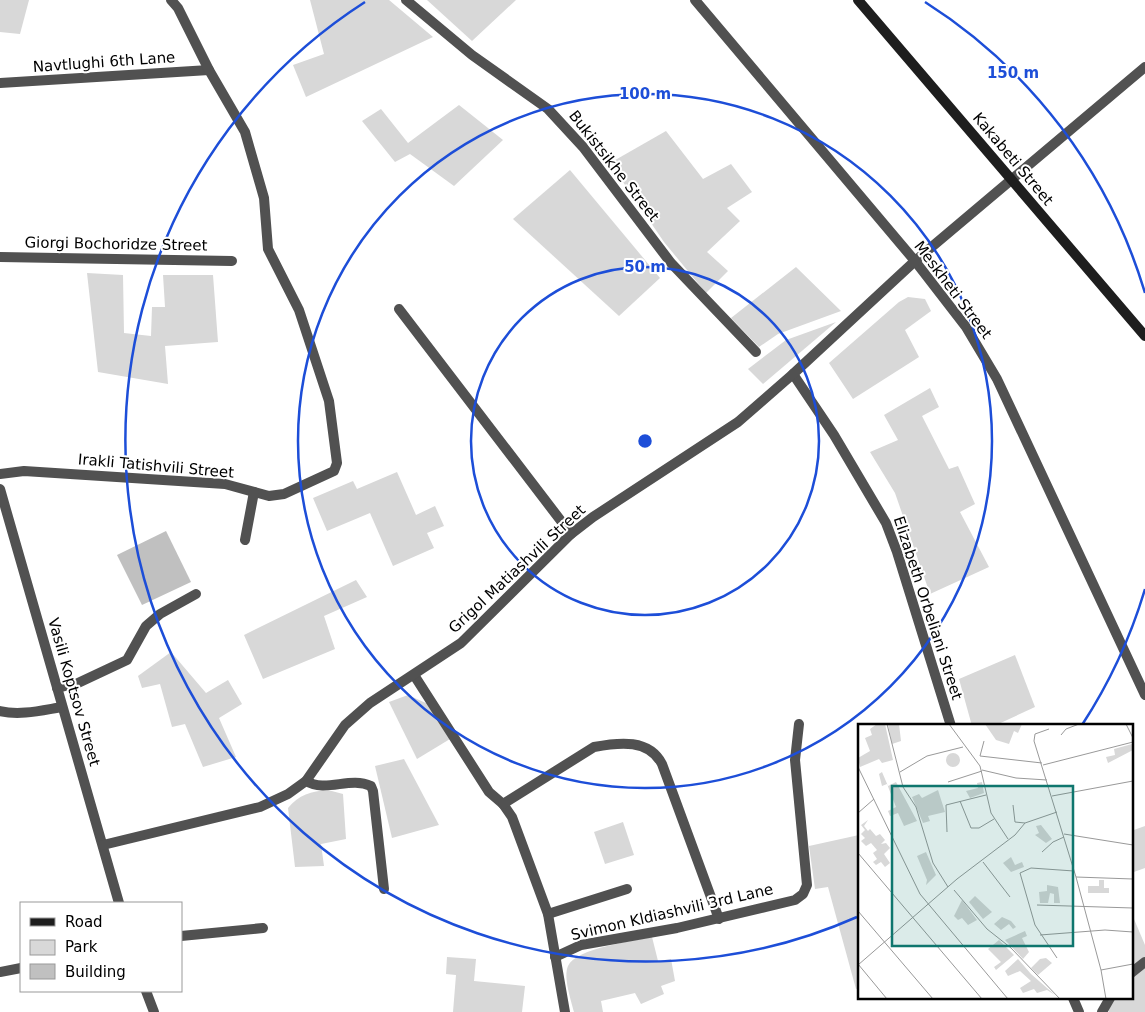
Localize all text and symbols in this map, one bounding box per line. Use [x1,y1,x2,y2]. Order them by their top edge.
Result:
street label: Navtlughi 6th Lane [32,48,176,76]
text: 150 m [987,64,1039,82]
text: 100 m [619,85,671,103]
street label: Bukistsikhe Street [565,107,663,225]
street label: Kakabeti Street [969,109,1057,209]
street label: Giorgi Bochoridze Street [24,233,208,255]
street label: Meskheti Street [910,238,996,343]
text: 50 m [624,258,666,276]
centre of rings [636,432,654,450]
street label: Irakli Tatishvili Street [77,450,235,482]
street label: Grigol Matiashvili Street [445,501,589,637]
street label: Elizabeth Orbeliani Street [890,514,966,702]
street label: Vasili Koptsov Street [44,616,104,768]
inset map [858,724,1132,1000]
street label: Svimon Kldiashvili 3rd Lane [569,880,775,944]
legend [20,902,182,992]
text: Road [65,913,103,931]
text: Park [65,938,98,956]
text: Building [65,963,126,981]

